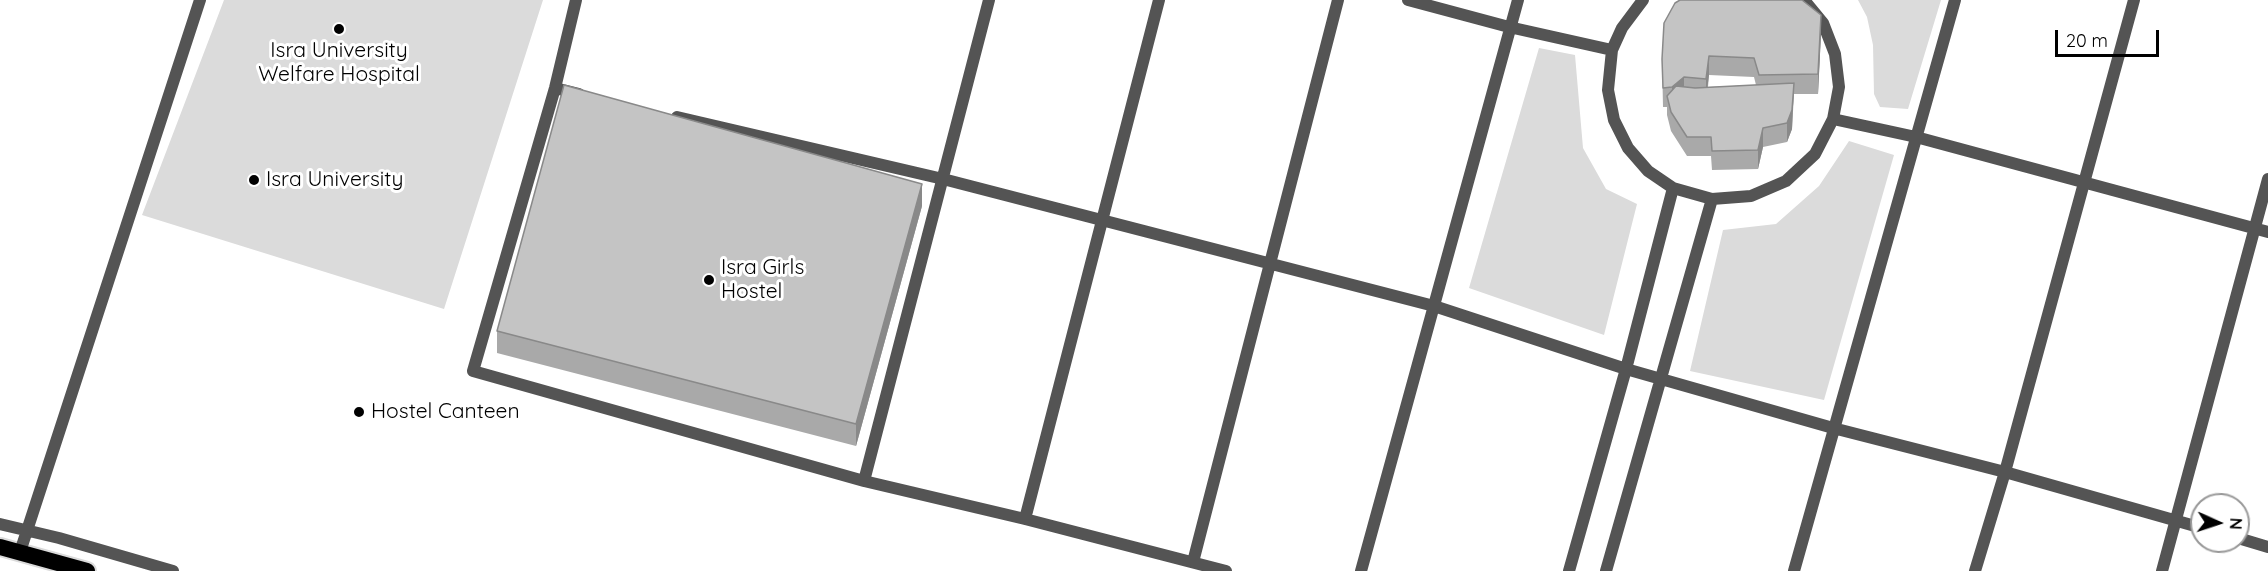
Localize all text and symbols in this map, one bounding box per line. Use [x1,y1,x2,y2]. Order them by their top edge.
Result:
scale bar [2058,18,2162,56]
marker: Isra University Welfare Hospital [332,22,346,36]
text: 20 m [2066,29,2108,52]
place label: Isra University Welfare Hospital [258,38,420,88]
place label: Isra University [266,167,403,193]
marker: Isra University [247,173,261,187]
place label: Isra Girls Hostel [721,255,804,305]
marker: Isra Girls Hostel [702,273,716,287]
place label: Hostel Canteen [371,399,520,425]
marker: Hostel Canteen [352,405,366,419]
north arrow [2190,493,2250,553]
text: N [2226,517,2246,530]

